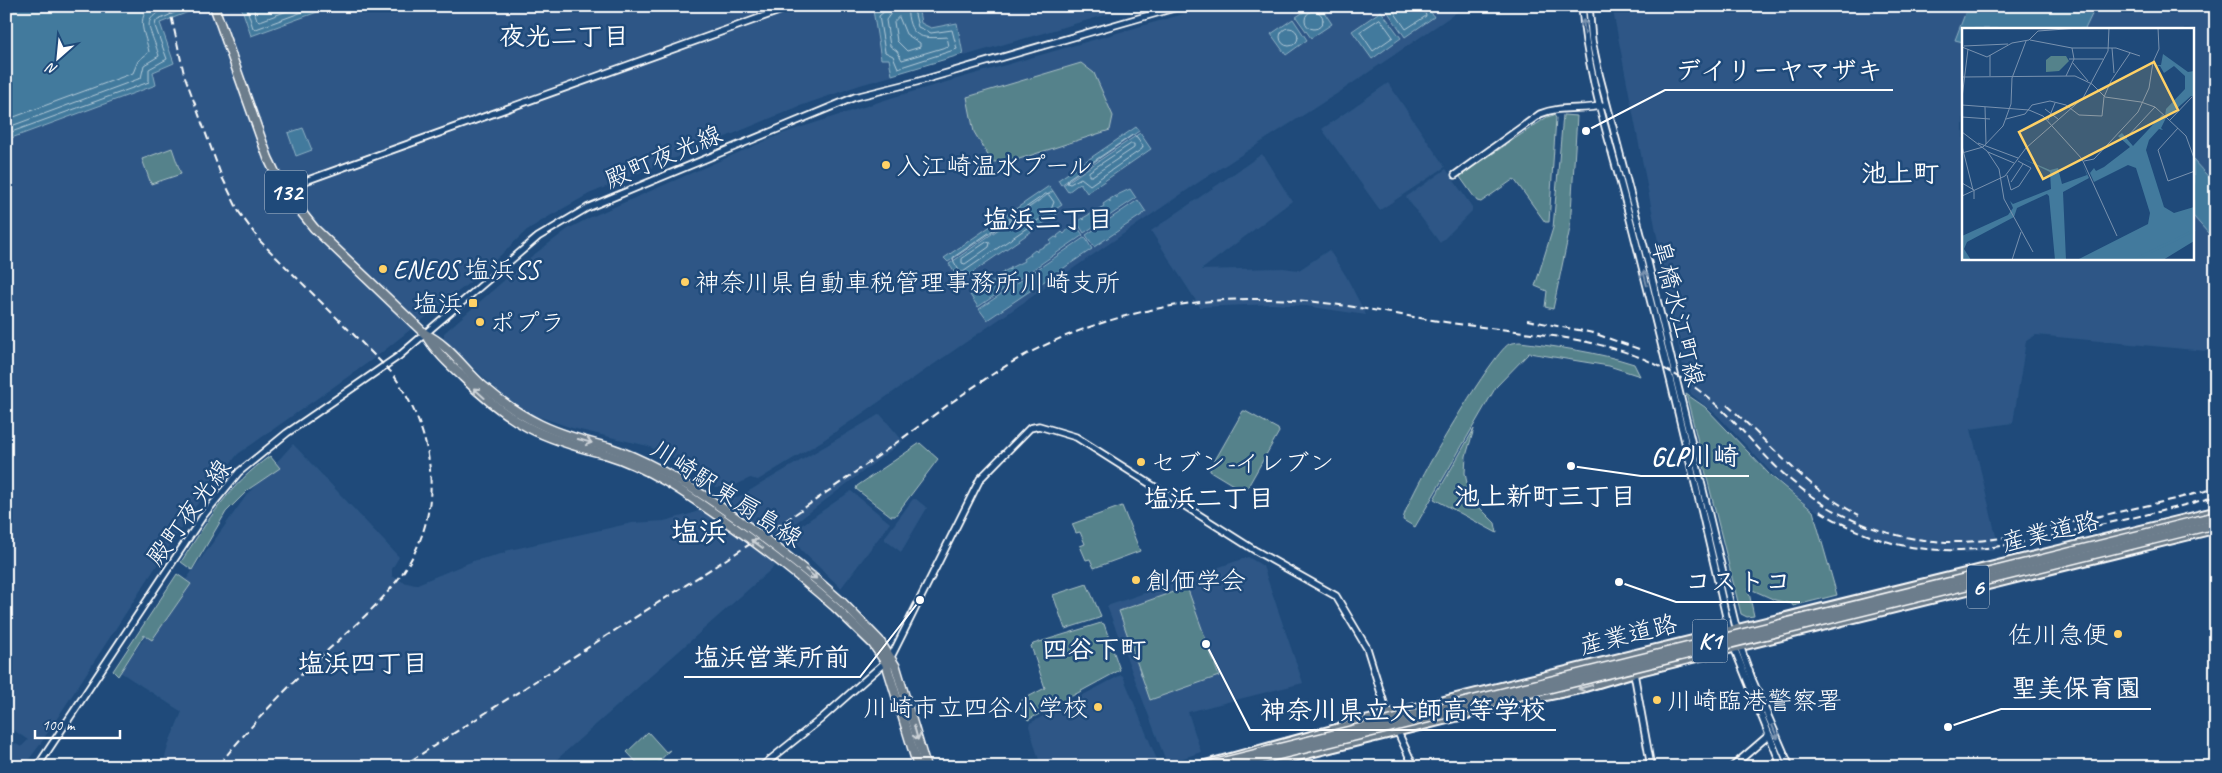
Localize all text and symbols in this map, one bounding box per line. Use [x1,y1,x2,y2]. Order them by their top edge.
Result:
one-way arrow [1579,19,1589,35]
district label: 夜光二丁目 [499,20,629,53]
inset map [1962,28,2194,260]
north arrow [32,32,82,82]
callout: デイリーヤマザキ [1665,49,1893,90]
text: デイリーヤマザキ [1675,54,1883,87]
text: N [43,59,60,79]
street label: 殿町夜光線 [600,118,727,196]
place label: 入江崎温水プール [896,150,1093,182]
district label: 池上町 [1861,157,1939,190]
marker: 入江崎温水プール [880,159,892,171]
road number: 132 [265,170,307,213]
district label: 塩浜三丁目 [983,203,1113,236]
street label: 皐橋水江町線 [1644,237,1712,390]
place label: ENEOS 塩浜SS [393,254,542,286]
marker: ENEOS 塩浜SS [377,263,389,275]
place label: 神奈川県自動車税管理事務所川崎支所 [695,267,1120,299]
one-way arrow [1640,271,1649,287]
marker: 神奈川県自動車税管理事務所川崎支所 [679,276,691,288]
place label: 塩浜 [413,288,463,320]
marker: 塩浜 [467,297,479,309]
place label: ポプラ [490,307,565,339]
marker: ポプラ [474,316,486,328]
one-way arrow [472,387,485,398]
street label: 川崎駅東扇島線 [644,433,809,555]
callout: GLP川崎 [1641,435,1749,476]
one-way arrow [576,437,592,446]
text: GLP川崎 [1651,440,1739,473]
place label: セブン-イレブン [1151,447,1334,479]
street label: 殿町夜光線 [139,453,238,573]
marker: セブン-イレブン [1135,456,1147,468]
district label: 池上新町三丁目 [1454,480,1636,513]
district label: 塩浜二丁目 [1144,482,1274,515]
street label: 産業道路 [1998,504,2103,560]
district label: 塩浜 [671,514,727,549]
one-way arrow [750,539,764,549]
callout: コストコ [1676,561,1800,602]
place label: 創価学会 [1146,565,1246,597]
text: コストコ [1685,565,1791,598]
road number: 6 [1967,566,1989,608]
one-way arrow [804,569,817,580]
marker: 創価学会 [1130,574,1142,586]
street label: 産業道路 [1576,607,1681,663]
place label: 佐川急便 [2008,619,2108,651]
road number: K1 [1692,620,1728,662]
marker: 佐川急便 [2112,628,2124,640]
district label: 四谷下町 [1042,633,1146,666]
callout: 塩浜営業所前 [684,636,860,677]
text: 塩浜営業所前 [694,641,850,674]
district label: 塩浜四丁目 [298,647,428,680]
callout: 聖美保育園 [2001,668,2151,709]
text: 聖美保育園 [2011,672,2141,705]
one-way arrow [1577,683,1593,693]
place label: 川崎臨港警察署 [1667,685,1842,717]
callout: 神奈川県立大師高等学校 [1250,689,1556,730]
place label: 川崎市立四谷小学校 [863,692,1088,724]
text: 神奈川県立大師高等学校 [1260,694,1546,727]
marker: 川崎臨港警察署 [1651,694,1663,706]
marker: 川崎市立四谷小学校 [1092,701,1104,713]
scale bar [35,708,120,740]
text: 100 m [42,716,76,735]
one-way arrow [912,724,921,740]
one-way arrow [1771,724,1781,739]

